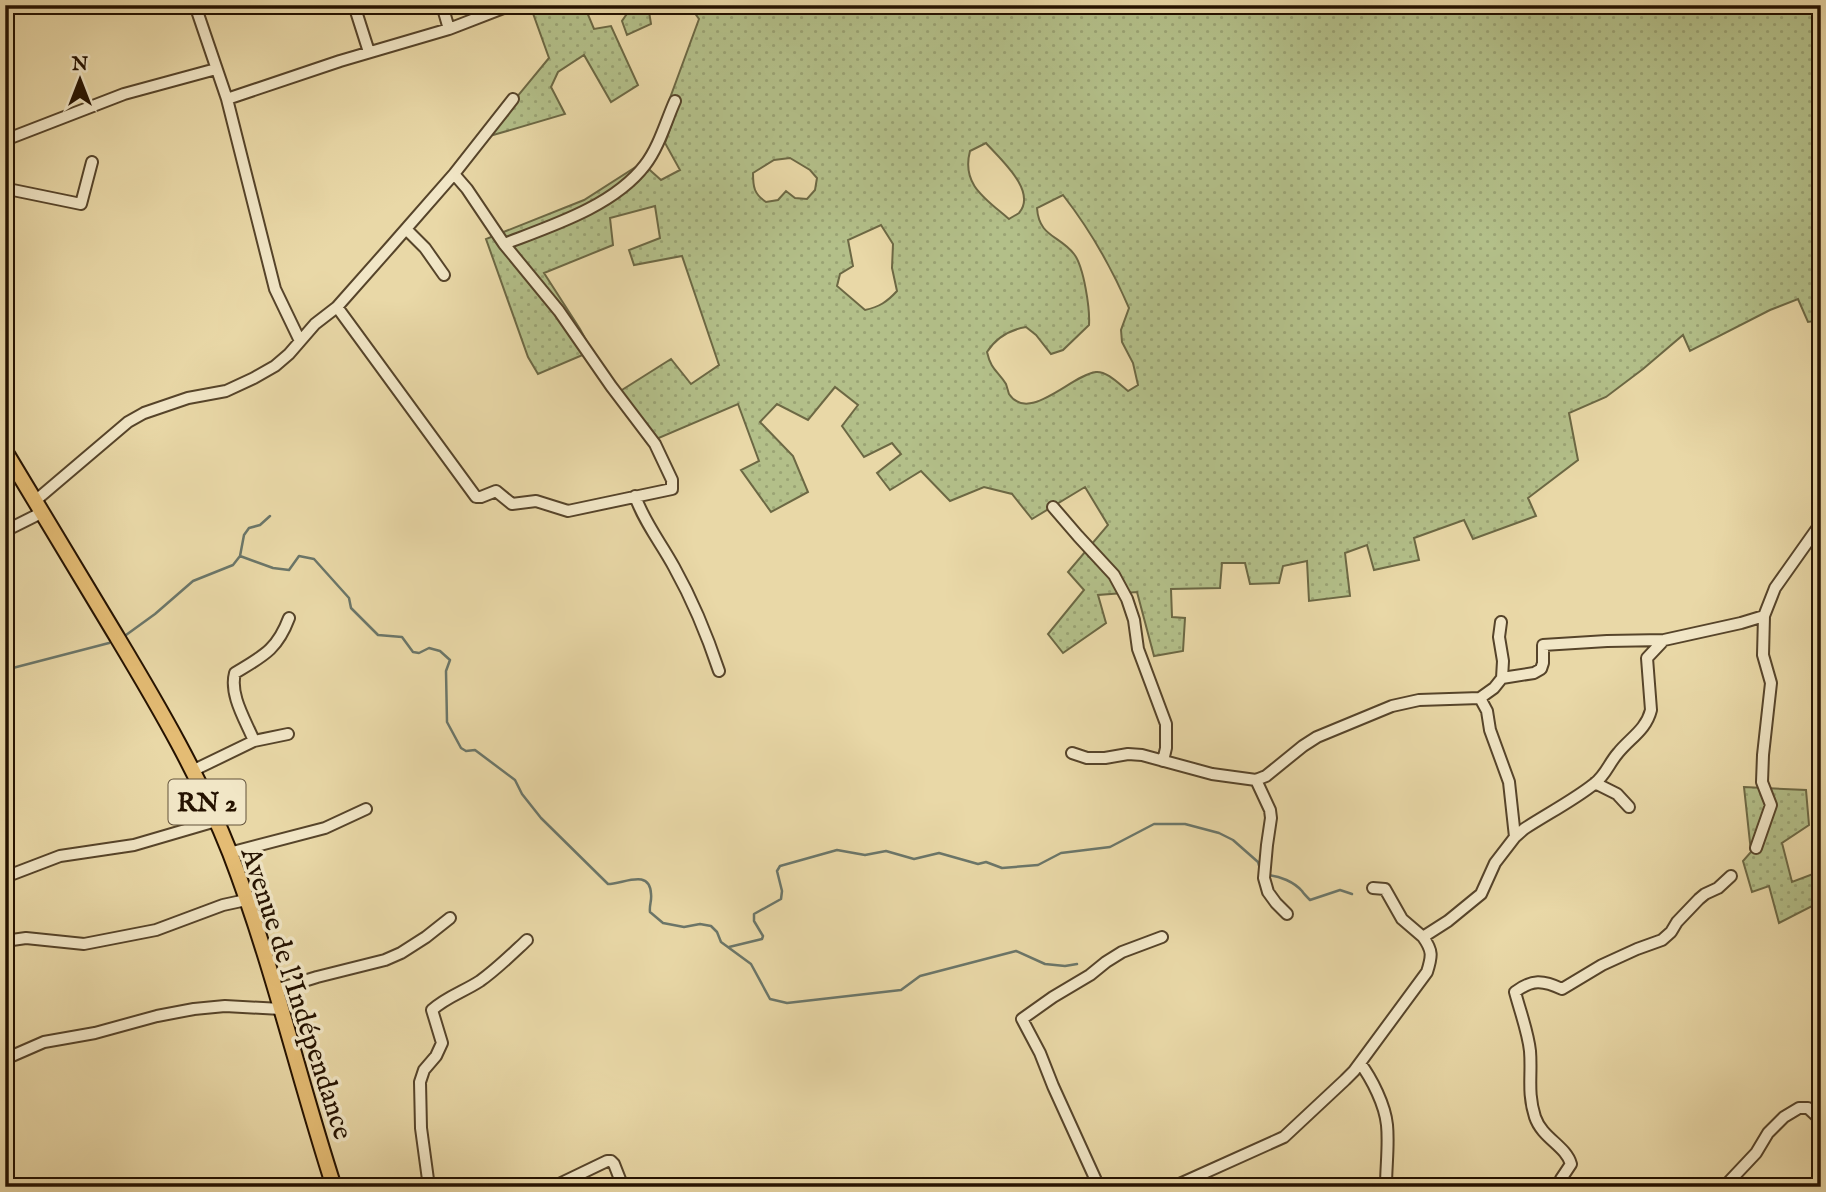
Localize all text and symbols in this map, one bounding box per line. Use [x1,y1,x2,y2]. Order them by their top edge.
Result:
north arrow [46,46,116,116]
text: N [71,53,89,77]
road number: RN 2 [168,780,246,824]
street label: Avenue de l'Indépendance [231,842,359,1145]

